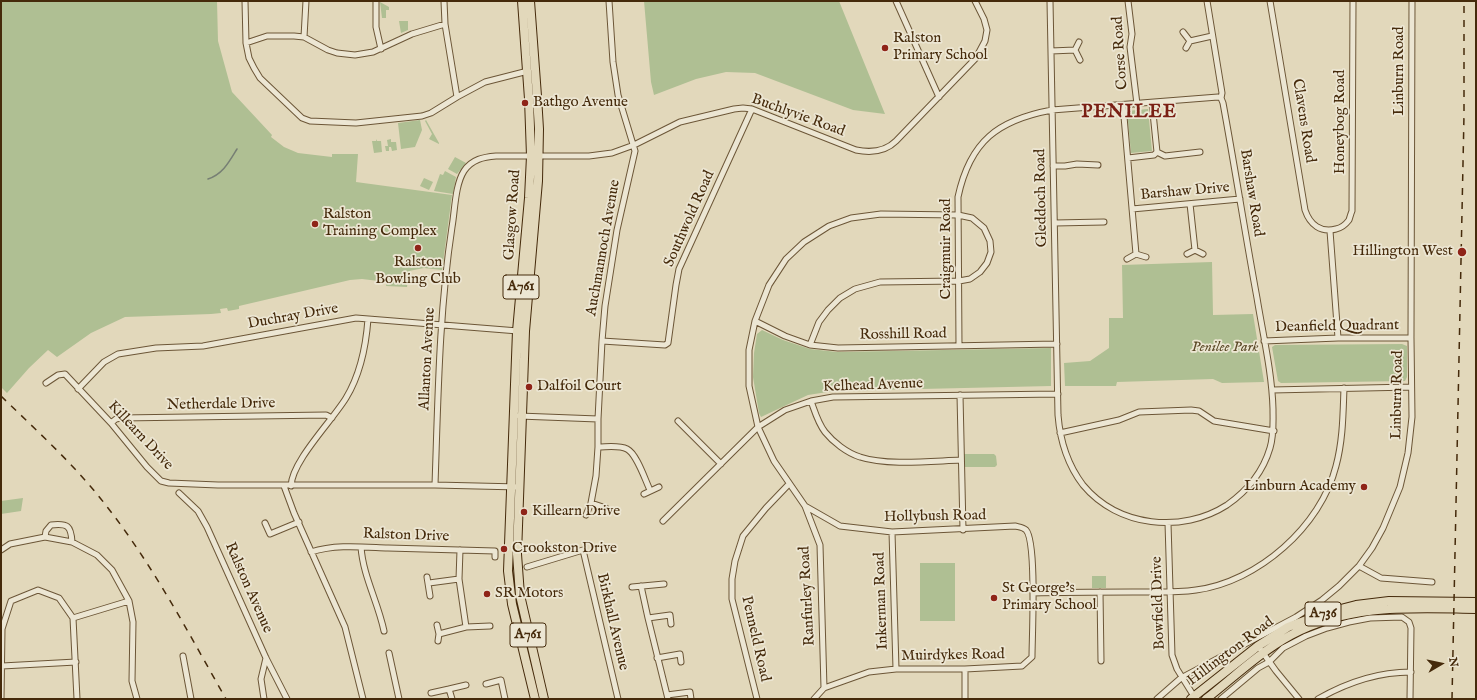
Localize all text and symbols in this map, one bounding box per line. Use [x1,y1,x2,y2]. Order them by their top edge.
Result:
street label: Corse Road [1109,16,1133,90]
street label: Linburn Road [1391,26,1409,116]
place label: Ralston Primary School [893,30,988,65]
marker: Ralston Primary School [880,43,890,53]
street label: Honeybog Road [1332,70,1350,174]
street label: Clavens Road [1287,78,1319,164]
street label: Buchlyvie Road [749,91,847,141]
place label: Bathgo Avenue [533,94,628,112]
marker: Bathgo Avenue [520,98,530,108]
district label: PENILEE [1081,102,1177,124]
street label: Barshaw Road [1235,148,1267,238]
street label: Gleddoch Road [1032,149,1052,247]
street label: Southwold Road [661,168,719,270]
street label: Glasgow Road [501,169,525,261]
street label: Auchmannoch Avenue [583,178,625,318]
street label: Barshaw Drive [1140,179,1230,205]
street label: Craigmuir Road [938,199,956,299]
place label: Ralston Training Complex [323,206,437,241]
marker: Ralston Training Complex [310,219,320,229]
marker: Ralston Bowling Club [413,243,423,253]
place label: Hillington West [1352,243,1453,261]
marker: Hillington West [1456,246,1468,258]
place label: Ralston Bowling Club [375,254,461,289]
road number: A761 [503,275,539,299]
street label: Duchray Drive [246,300,340,334]
street label: Allanton Avenue [416,307,440,411]
street label: Deanfield Quadrant [1275,317,1399,337]
street label: Rosshill Road [859,325,947,345]
park label: Penilee Park [1191,339,1259,357]
street label: Linburn Road [1388,350,1408,440]
street label: Kelhead Avenue [823,375,923,397]
place label: Dalfoil Court [537,378,622,396]
marker: Dalfoil Court [524,382,534,392]
street label: Netherdale Drive [167,395,275,415]
street label: Killearn Drive [103,398,177,474]
place label: Linburn Academy [1244,478,1356,496]
marker: Linburn Academy [1359,482,1369,492]
place label: Killearn Drive [532,503,620,521]
marker: Killearn Drive [519,507,529,517]
street label: Hollybush Road [884,507,986,527]
street label: Ralston Drive [362,525,450,547]
street label: Ralston Avenue [220,540,276,636]
place label: Crookston Drive [512,540,617,558]
marker: Crookston Drive [499,544,509,554]
street label: Ranfurley Road [796,546,820,646]
street label: Inkerman Road [871,552,893,650]
street label: Bowfield Drive [1148,556,1170,650]
street label: Birkhall Avenue [592,572,632,672]
place label: St George's Primary School [1002,580,1097,615]
place label: SR Motors [495,585,563,603]
marker: SR Motors [482,589,492,599]
marker: St George's Primary School [989,593,999,603]
street label: Penneld Road [736,594,774,684]
road number: A736 [1305,602,1341,626]
street label: Hillington Road [1184,614,1278,690]
road number: A761 [510,623,546,647]
north arrow [1421,644,1461,684]
street label: Muirdykes Road [901,646,1005,666]
text: N [1445,656,1461,668]

